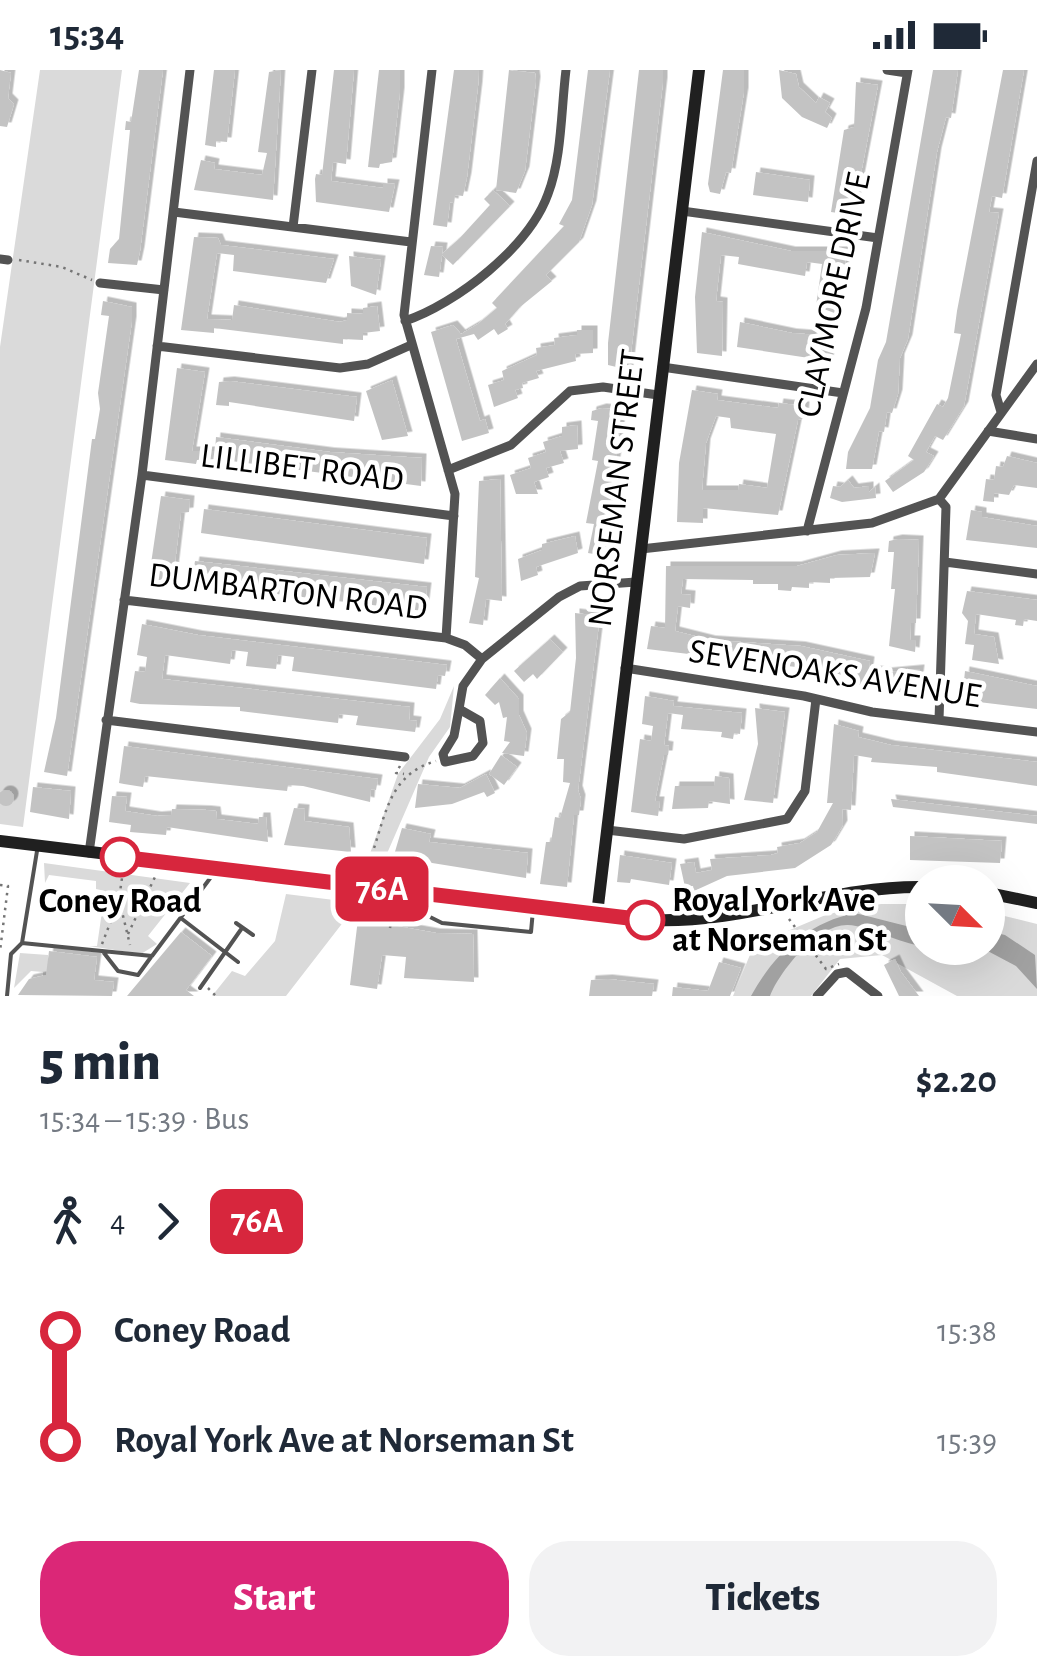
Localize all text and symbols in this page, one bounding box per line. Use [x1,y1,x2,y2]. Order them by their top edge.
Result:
text: 15:34 [50,16,124,54]
street label: CLAYMORE DRIVE [791,169,877,420]
street label: NORSEMAN STREET [583,347,651,629]
street label: LILLIBET ROAD [198,438,406,498]
street label: DUMBARTON ROAD [147,558,429,626]
street label: SEVENOAKS AVENUE [686,634,984,714]
marker: Coney Road [101,838,139,876]
line badge: 76A [324,856,440,922]
north arrow [905,865,1005,965]
map controls [905,865,1005,965]
text: 76A [355,872,409,907]
place label: Royal York Ave at Norseman St [672,883,887,958]
place label: Coney Road [39,884,201,919]
marker: Royal York Ave at Norseman St [626,901,664,939]
text: 5 min [40,1035,161,1090]
text: $2.20 [916,1062,997,1100]
text: 15:34 – 15:39 · Bus [40,1103,249,1135]
icon: walk [40,1194,95,1249]
icon: forward [140,1194,195,1249]
text: 76A [230,1204,283,1239]
text: 4 [110,1205,125,1237]
text: Coney Road [114,1312,291,1350]
text: 15:38 [937,1315,997,1347]
text: Royal York Ave at Norseman St [114,1422,574,1460]
text: 15:39 [937,1425,997,1457]
button: Start [40,1541,509,1656]
button: Tickets [529,1541,997,1656]

